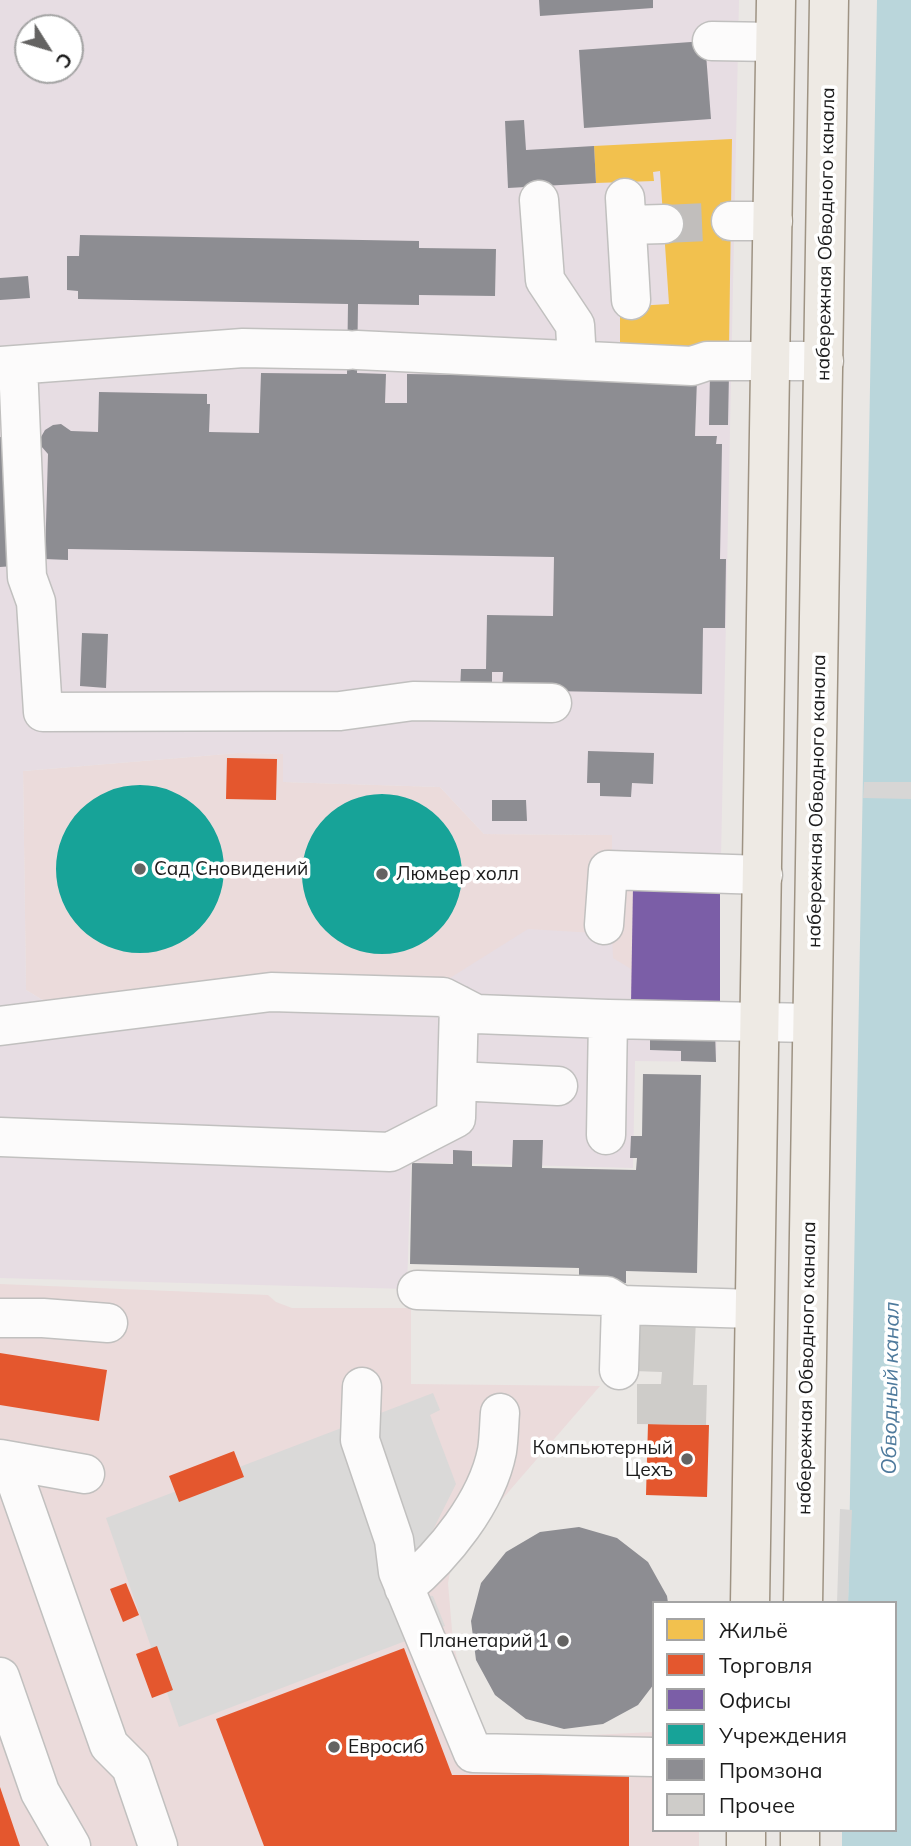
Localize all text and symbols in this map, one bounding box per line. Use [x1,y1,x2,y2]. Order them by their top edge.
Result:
north arrow [14,14,84,84]
text: С [51,48,78,73]
street label: набережная Обводного канала [812,87,840,381]
street label: набережная Обводного канала [803,654,831,948]
place label: Сад Сновидений [154,858,308,880]
marker: Сад Сновидений [132,861,148,877]
place label: Люмьер холл [396,863,519,885]
marker: Люмьер холл [374,866,390,882]
street label: набережная Обводного канала [793,1221,821,1515]
water label: Обводный канал [877,1301,905,1475]
place label: Компьютерный Цехъ [533,1437,673,1481]
marker: Компьютерный Цехъ [679,1451,695,1467]
legend [652,1601,897,1832]
text: Жильё [719,1617,788,1643]
place label: Планетарий 1 [419,1630,549,1652]
marker: Планетарий 1 [555,1633,571,1649]
text: Торговля [719,1652,812,1678]
text: Офисы [719,1687,791,1713]
text: Учреждения [719,1722,847,1748]
place label: Евросиб [348,1736,424,1758]
marker: Евросиб [326,1739,342,1755]
text: Промзона [719,1757,822,1783]
text: Прочее [719,1792,795,1818]

